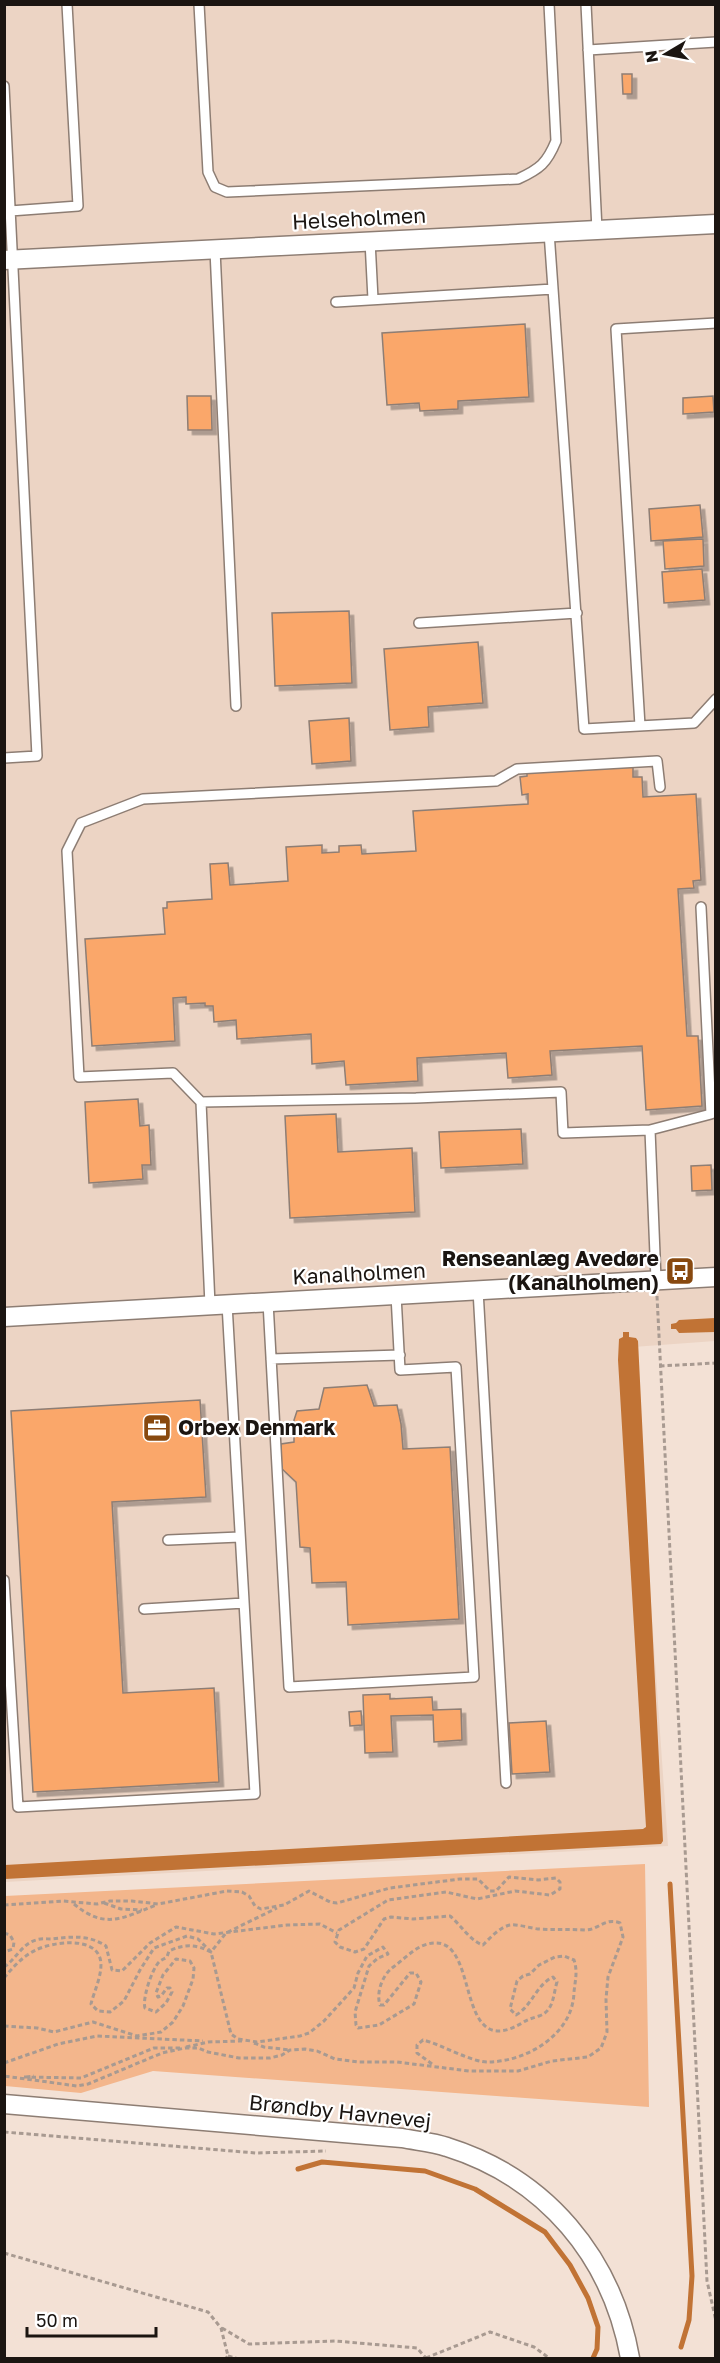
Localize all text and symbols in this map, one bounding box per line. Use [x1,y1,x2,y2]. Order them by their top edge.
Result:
north arrow [636,24,696,84]
text: N [640,49,662,64]
street label: Helseholmen [291,202,427,234]
place label: Renseanlæg Avedøre (Kanalholmen) [442,1245,659,1295]
bus stop icon: Renseanlæg Avedøre (Kanalholmen) [664,1255,696,1287]
street label: Kanalholmen [292,1257,426,1289]
office icon: Orbex Denmark [141,1412,173,1444]
place label: Orbex Denmark [178,1414,336,1440]
street label: Brøndby Havnevej [248,2089,432,2133]
scale bar [27,2300,156,2338]
text: 50 m [36,2309,78,2331]

